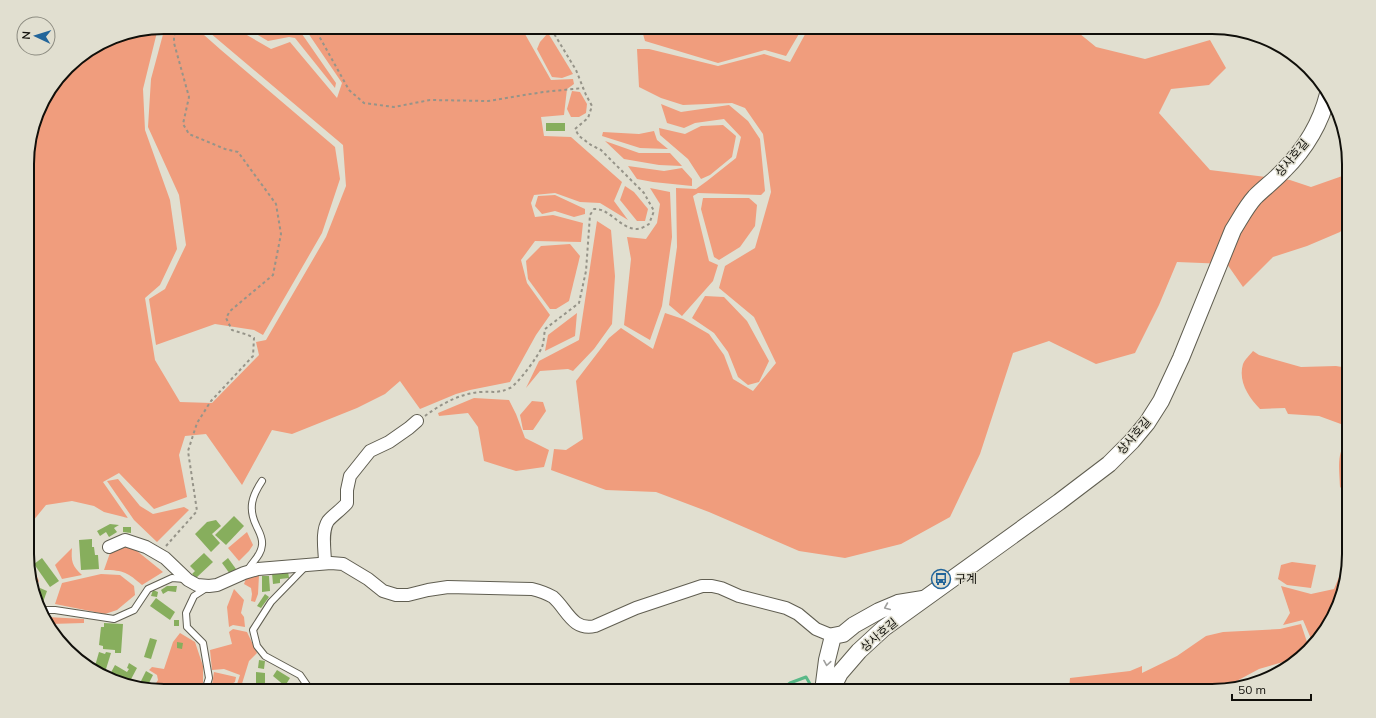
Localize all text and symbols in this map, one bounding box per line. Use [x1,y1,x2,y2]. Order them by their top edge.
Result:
north arrow [16,16,56,56]
text: N [19,31,33,40]
street label: 상사호길 [1272,136,1312,179]
street label: 상사호길 [1113,414,1154,457]
bus stop icon: 구계 [930,568,952,590]
place label: 구계 [955,571,977,586]
one-way arrow [883,603,890,611]
street label: 상사호길 [857,615,900,655]
one-way arrow [823,660,832,666]
scale bar [1232,676,1311,702]
text: 50 m [1238,682,1266,697]

